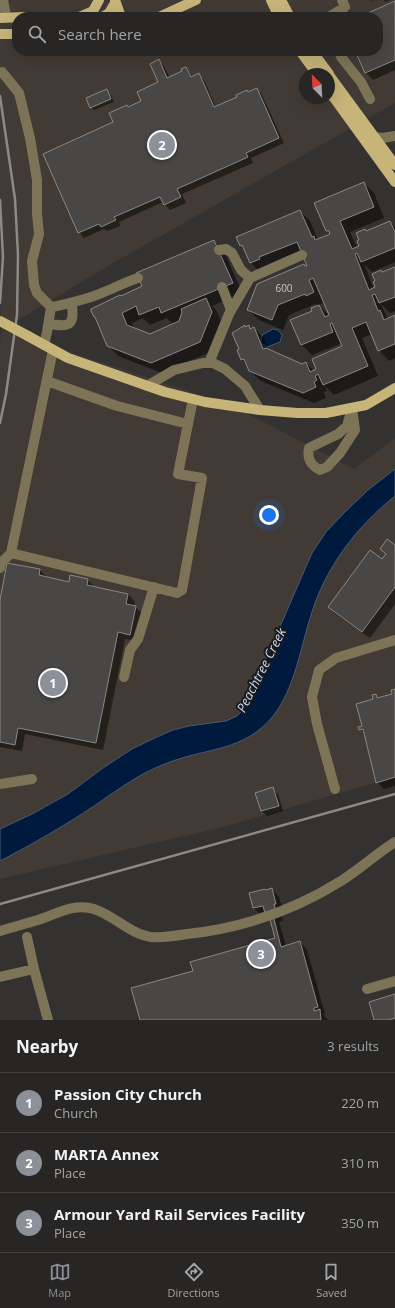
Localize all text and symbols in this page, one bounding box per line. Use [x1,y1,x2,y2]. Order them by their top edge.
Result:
search box [12,12,383,56]
icon: search [26,23,48,45]
text: Search here [58,24,142,44]
north arrow [299,68,335,104]
pin: 2 [149,130,175,160]
house number: 600 [275,281,293,295]
your location [259,505,279,525]
water label: Peachtree Creek [232,624,290,715]
pin: 1 [40,668,66,698]
pin: 3 [248,939,274,969]
text: Nearby [16,1035,78,1058]
text: 3 results [327,1037,379,1055]
text: Passion City Church [54,1084,202,1104]
text: 1 [25,1094,33,1112]
text: 220 m [341,1094,379,1112]
text: Church [54,1104,98,1122]
text: MARTA Annex [54,1144,159,1164]
text: 2 [25,1154,33,1172]
text: 310 m [341,1154,379,1172]
text: Place [54,1164,86,1182]
text: Armour Yard Rail Services Facility [54,1204,305,1224]
text: 3 [25,1214,33,1232]
text: 350 m [341,1214,379,1232]
text: Place [54,1224,86,1242]
tab: Map [48,1261,71,1300]
tab: Directions [168,1261,220,1300]
tab: Saved [316,1261,347,1300]

